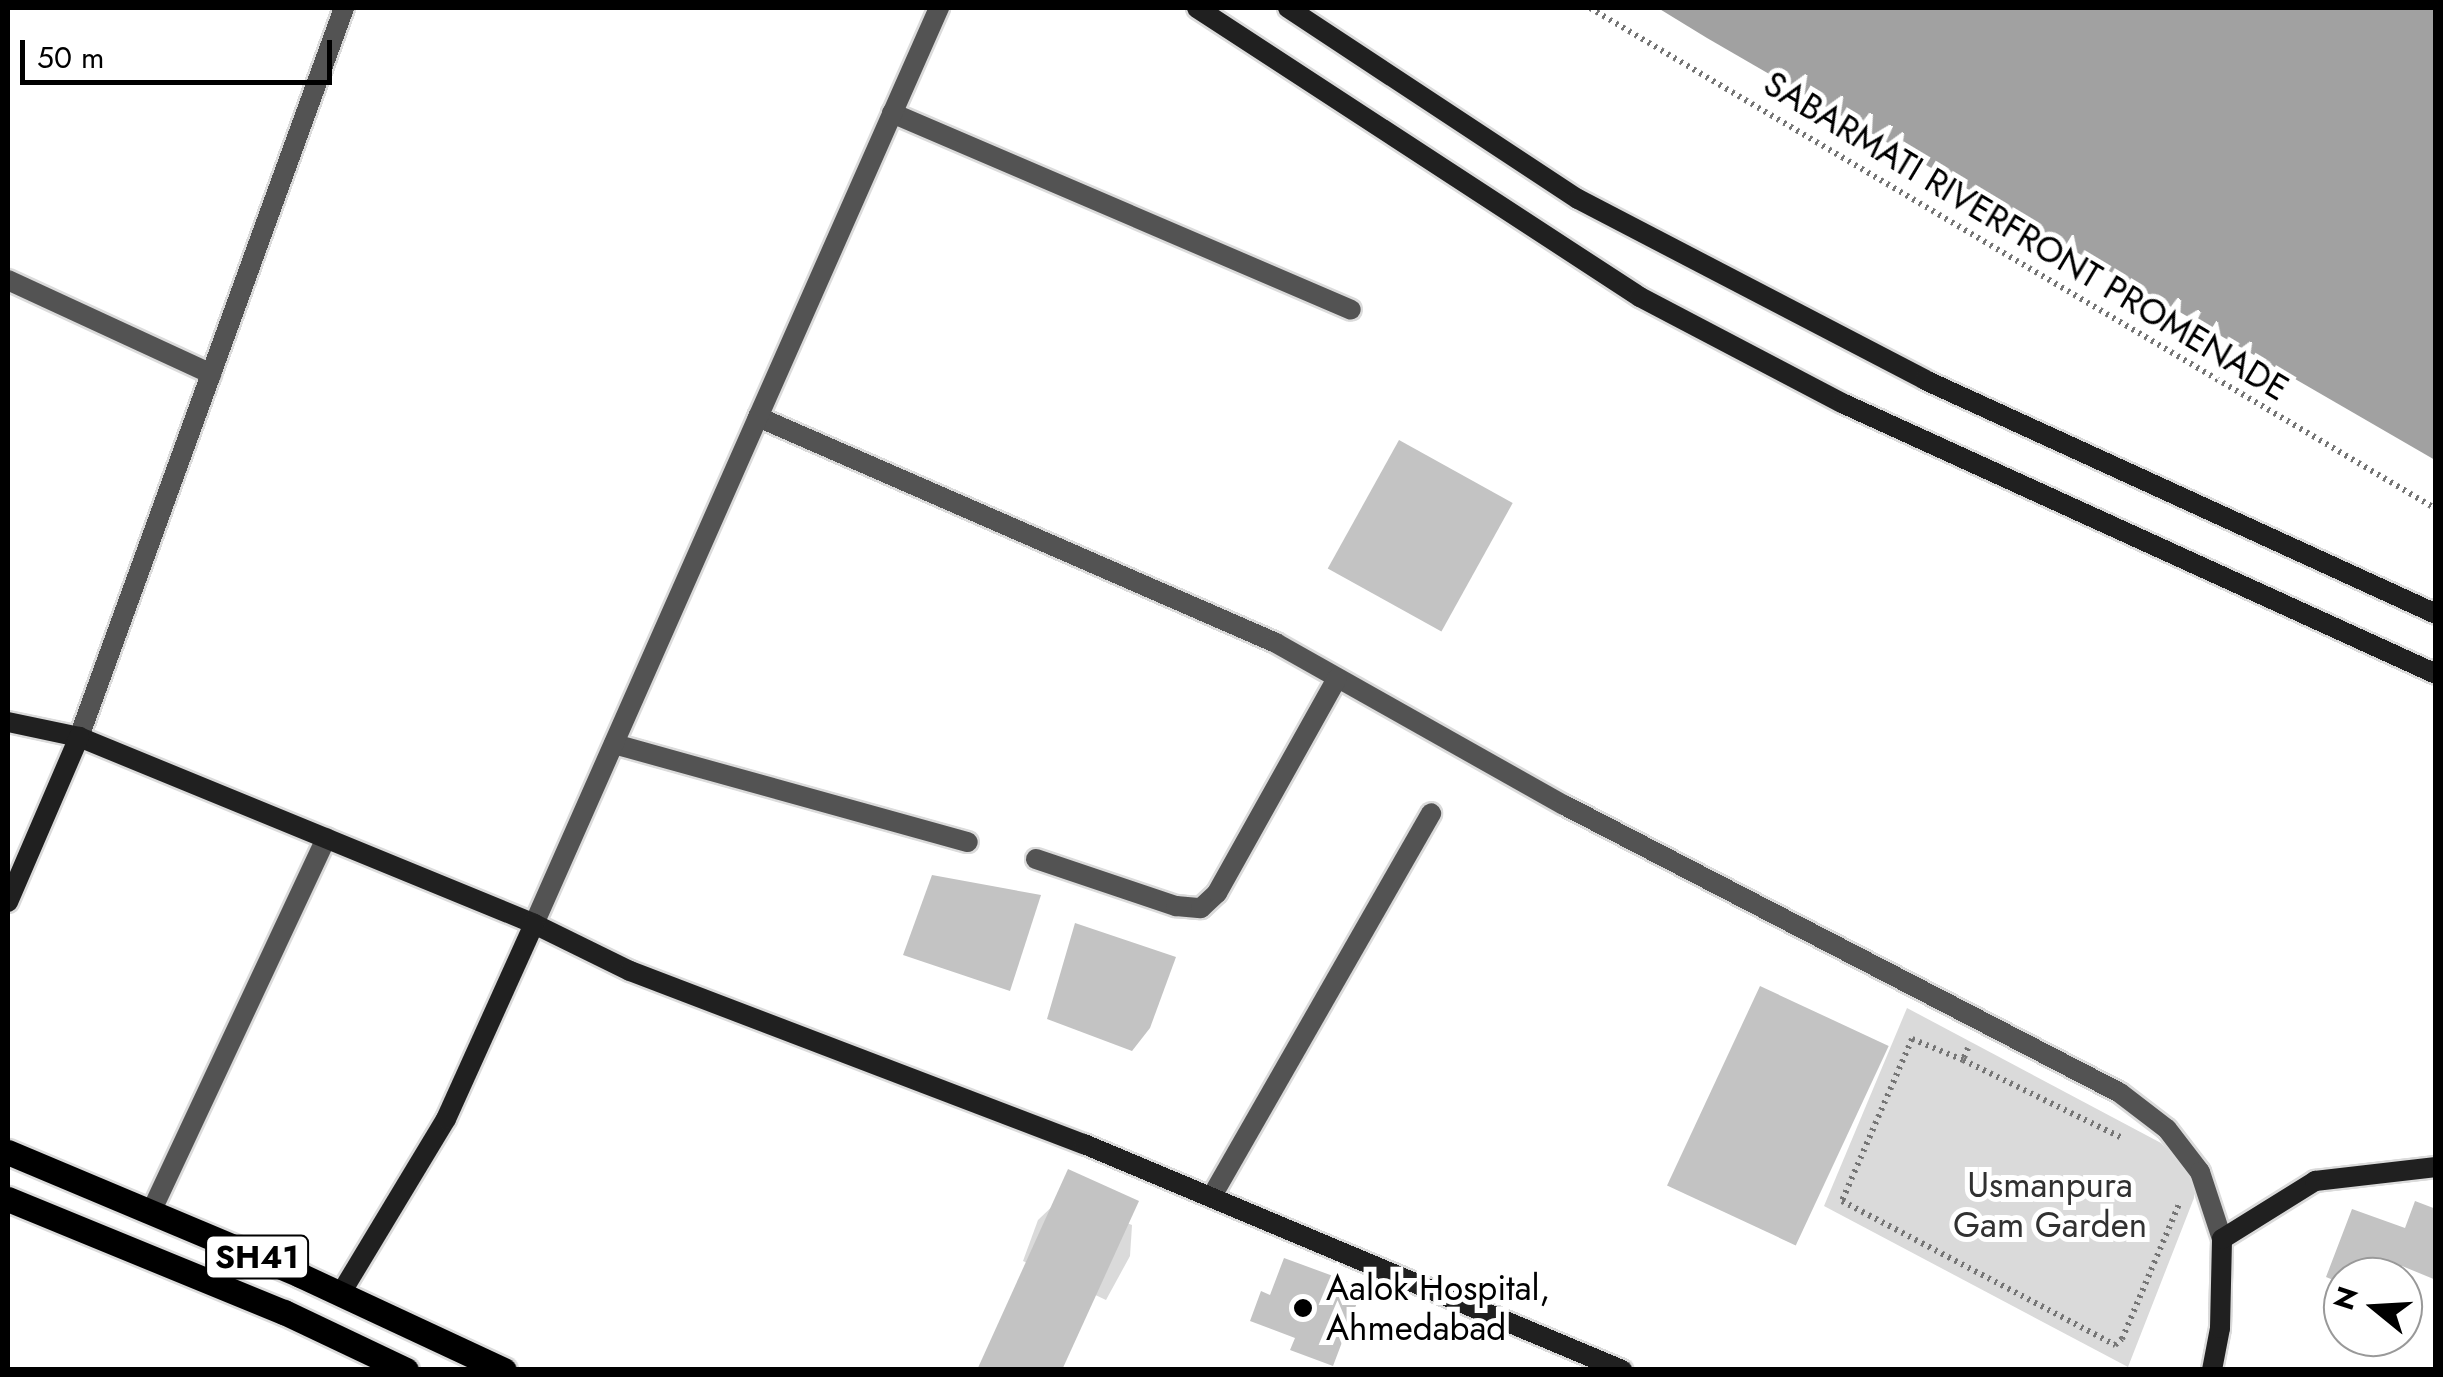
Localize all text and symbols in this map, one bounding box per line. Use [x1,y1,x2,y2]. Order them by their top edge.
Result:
scale bar [25,20,338,82]
text: 50 m [37,36,104,79]
street label: SABARMATI RIVERFRONT PROMENADE [1756,62,2296,410]
park label: Usmanpura Gam Garden [1953,1164,2147,1246]
road number: SH41 [204,1230,310,1284]
north arrow [2323,1257,2423,1357]
place label: Aalok Hospital, Ahmedabad [1326,1267,1550,1349]
text: N [2323,1281,2369,1315]
marker: Aalok Hospital, Ahmedabad [1290,1295,1316,1321]

